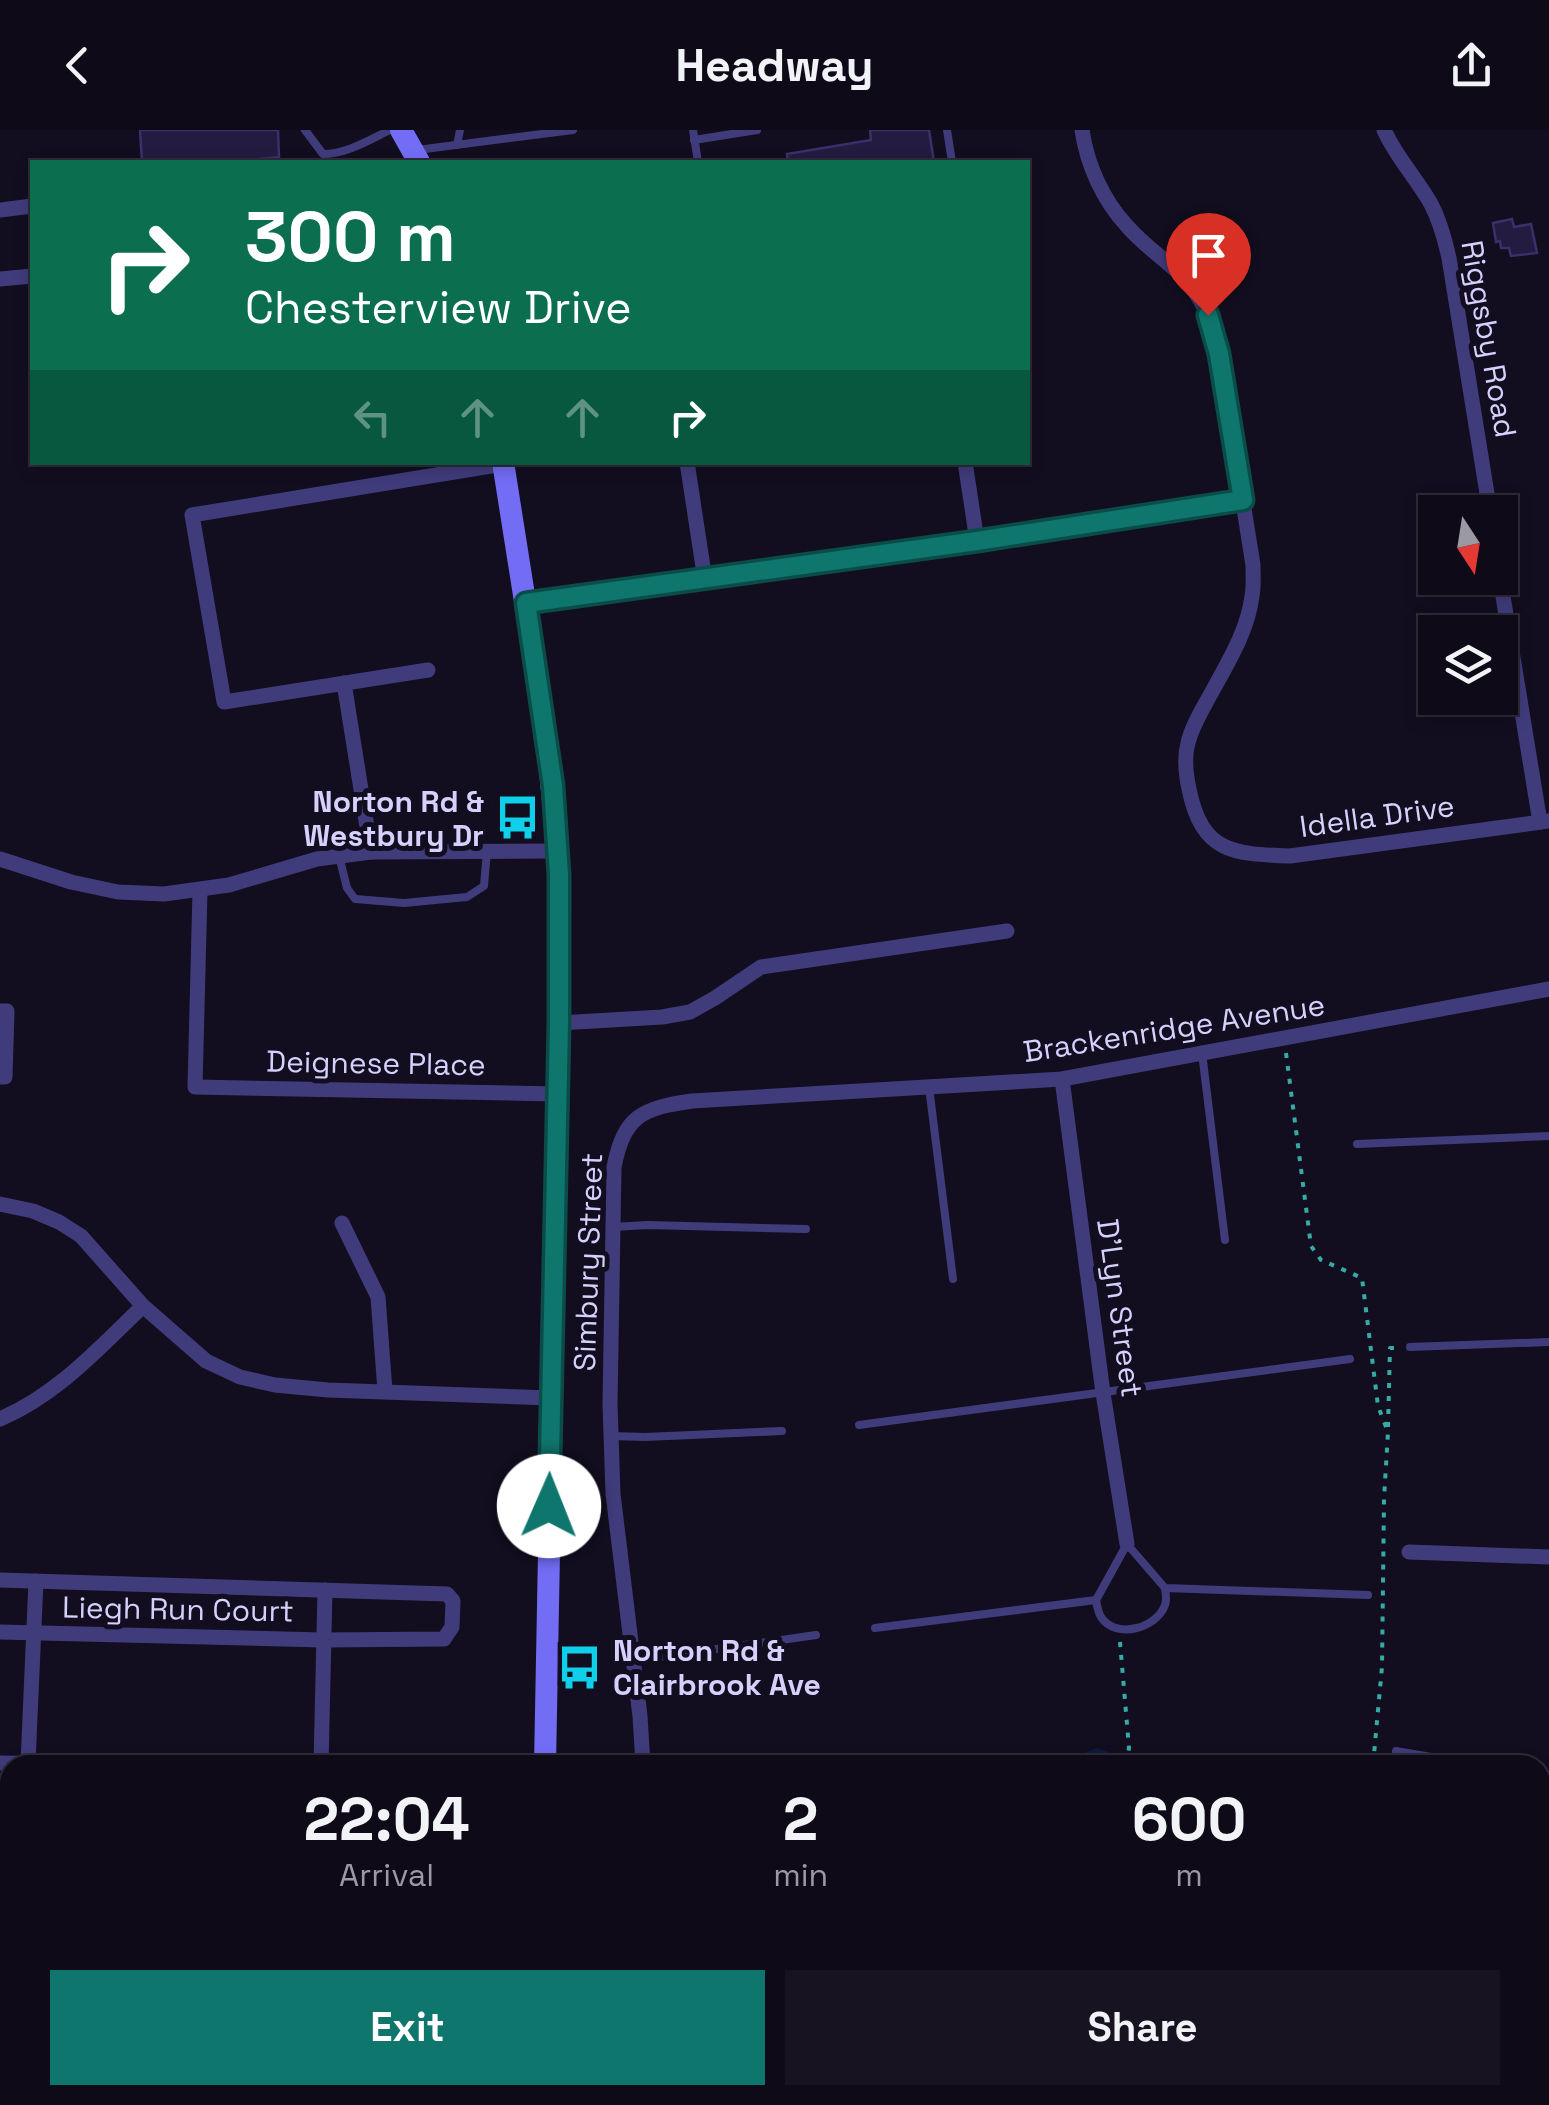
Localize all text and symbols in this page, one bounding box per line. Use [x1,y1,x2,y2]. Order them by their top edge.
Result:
text: Headway [675,37,874,94]
icon: back [50,38,105,93]
icon: share [1444,38,1499,93]
text: 300 m [245,192,456,281]
icon: right [80,200,210,330]
pin [1166,213,1251,316]
icon: arrive [1181,228,1236,283]
street label: Riggsby Road [1452,237,1526,441]
text: Chesterview Drive [245,279,632,336]
icon: left [345,390,400,445]
icon: ahead [450,390,505,445]
icon: ahead [555,390,610,445]
icon: right [660,390,715,445]
north arrow [1418,495,1518,595]
map controls [1418,495,1518,715]
button: layers [1418,615,1518,715]
place label: Norton Rd & Westbury Dr [303,782,484,855]
street label: Idella Drive [1297,786,1457,846]
bus stop icon: Norton Rd & Westbury Dr [493,794,541,842]
street label: Brackenridge Avenue [1020,985,1328,1071]
street label: Deignese Place [266,1042,486,1084]
street label: Simbury Street [565,1152,611,1372]
street label: D'Lyn Street [1088,1216,1152,1400]
position arrow [497,1454,601,1558]
street label: Liegh Run Court [62,1587,294,1631]
place label: Norton Rd & Clairbrook Ave [613,1631,821,1704]
bus stop icon: Norton Rd & Clairbrook Ave [556,1643,604,1691]
text: 22:04 [303,1781,470,1858]
text: 2 [783,1781,818,1858]
text: 600 [1132,1781,1246,1858]
text: Arrival [339,1855,434,1895]
text: min [773,1855,828,1895]
text: m [1175,1855,1203,1895]
button: Exit [50,1970,765,2085]
button: Share [785,1970,1500,2085]

